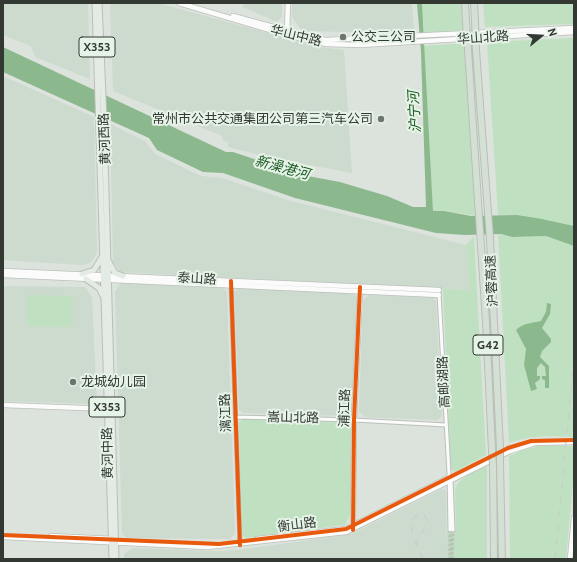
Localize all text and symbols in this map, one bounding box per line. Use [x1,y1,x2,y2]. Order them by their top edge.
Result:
north arrow [521,16,561,56]
street label: 华山中路 [269,22,323,50]
text: N [545,26,560,38]
street label: 华山北路 [457,28,509,48]
place label: 公交三公司 [351,29,416,45]
marker: 公交三公司 [338,32,348,42]
road number: X353 [79,37,115,57]
water label: 沪宁河 [406,91,424,133]
place label: 常州市公共交通集团公司第三汽车公司 [152,111,373,127]
street label: 黄河西路 [96,113,114,165]
marker: 常州市公共交通集团公司第三汽车公司 [376,114,386,124]
water label: 新澡港河 [253,153,311,183]
street label: 沪蓉高速 [483,255,501,307]
street label: 泰山路 [177,270,217,288]
road number: G42 [473,335,503,355]
street label: 高邮湖路 [435,356,453,408]
place label: 龙城幼儿园 [81,374,146,390]
marker: 龙城幼儿园 [68,377,78,387]
street label: 浦江路 [337,388,353,428]
street label: 漓江路 [218,393,234,433]
road number: X353 [89,397,125,417]
street label: 嵩山北路 [267,410,319,426]
street label: 黄河中路 [100,427,116,479]
street label: 衡山路 [277,515,317,535]

